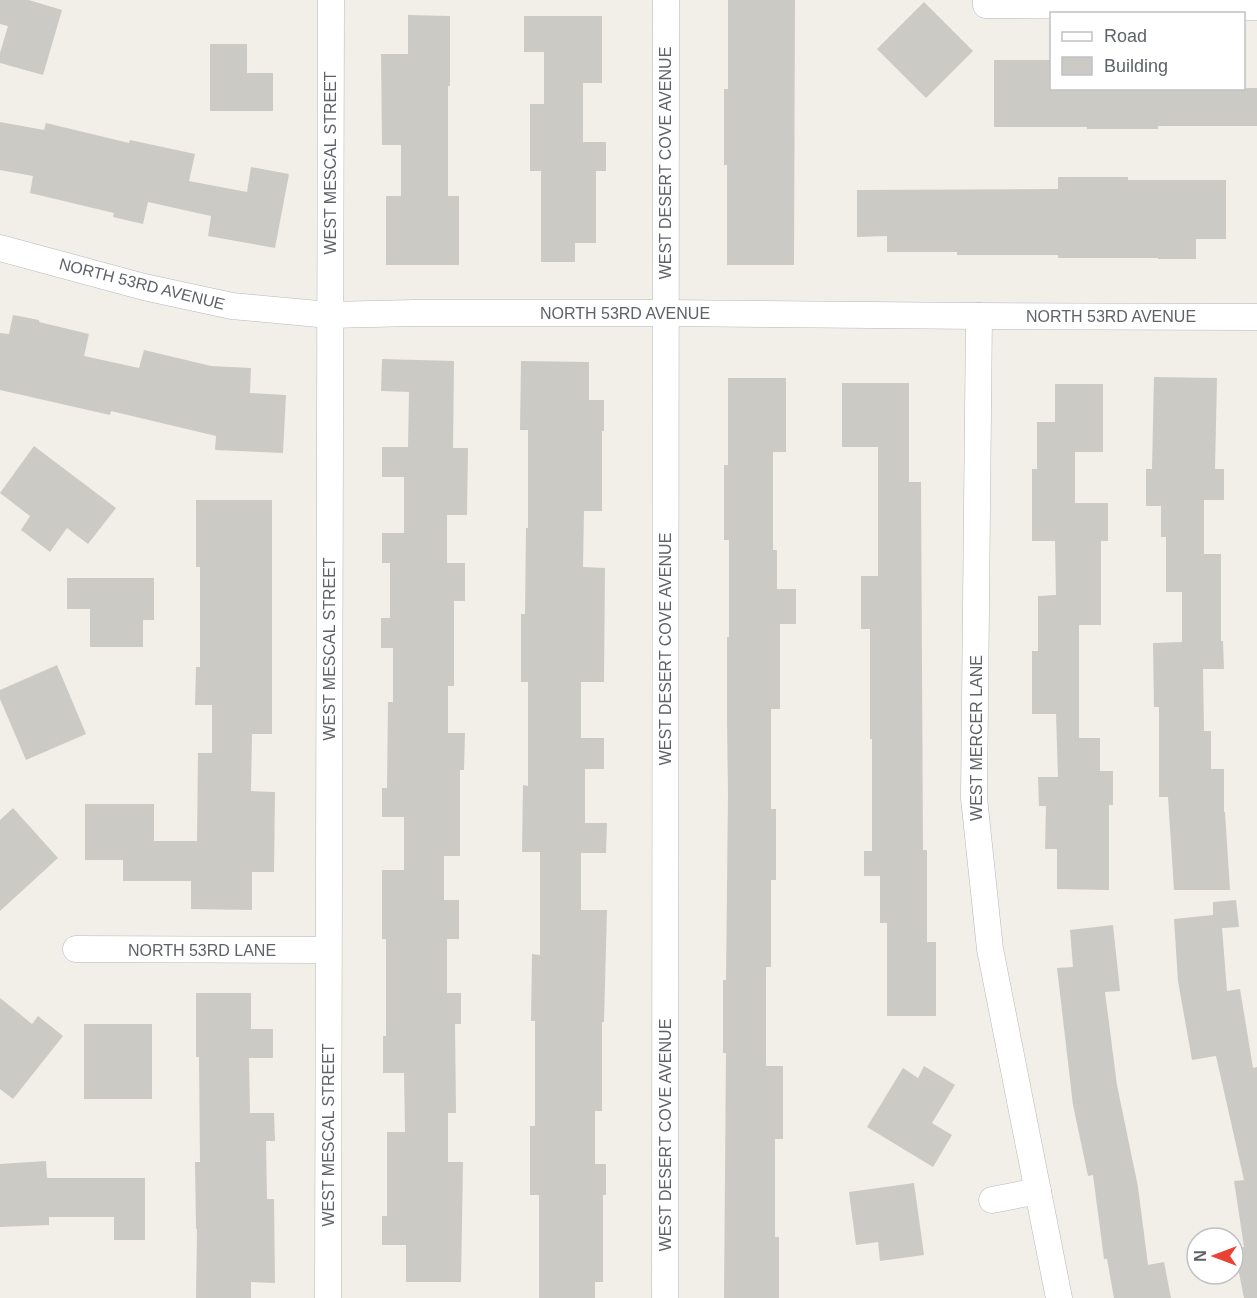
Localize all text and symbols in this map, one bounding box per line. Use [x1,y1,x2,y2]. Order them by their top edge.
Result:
legend [1050,12,1245,90]
text: Road [1104,26,1147,46]
street label: WEST DESERT COVE AVENUE [657,47,674,279]
text: Building [1104,56,1168,76]
street label: WEST MESCAL STREET [322,71,339,255]
street label: NORTH 53RD AVENUE [57,255,227,313]
street label: NORTH 53RD AVENUE [540,305,710,322]
street label: NORTH 53RD AVENUE [1026,308,1196,325]
street label: WEST DESERT COVE AVENUE [657,533,674,765]
street label: WEST MESCAL STREET [321,557,338,741]
street label: WEST MERCER LANE [968,655,985,821]
street label: NORTH 53RD LANE [128,942,276,959]
street label: WEST DESERT COVE AVENUE [657,1019,674,1251]
street label: WEST MESCAL STREET [320,1043,337,1227]
north arrow [1185,1226,1245,1286]
text: N [1192,1250,1209,1262]

